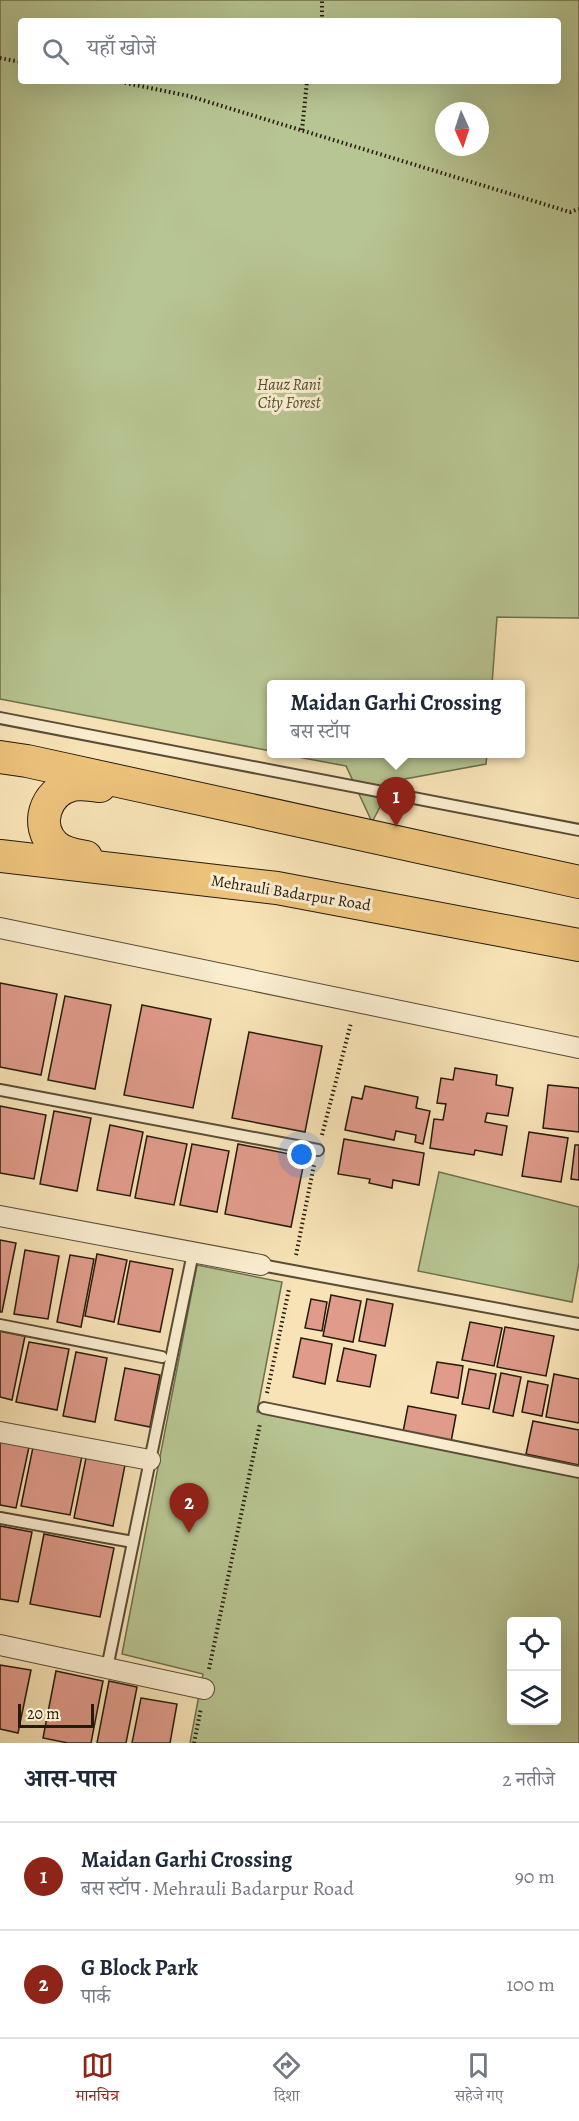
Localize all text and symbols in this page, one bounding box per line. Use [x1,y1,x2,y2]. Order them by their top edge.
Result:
search box [18,18,561,84]
text: यहाँ खोजें [87,33,156,63]
icon: search [39,35,72,68]
north arrow [435,102,489,156]
park label: Hauz Rani City Forest [257,374,322,414]
popup [267,680,525,758]
text: Maidan Garhi Crossing [290,688,502,718]
text: बस स्टॉप [290,718,350,745]
pin: 1 [376,778,416,827]
street label: Mehrauli Badarpur Road [210,870,373,917]
your location [287,1140,316,1169]
pin: 2 [170,1484,208,1533]
map controls [507,1617,561,1725]
button: locate [507,1617,561,1671]
button: layers [507,1671,561,1725]
scale bar [18,1701,94,1728]
text: 20 m [27,1703,60,1725]
text: आस-पास [24,1761,116,1796]
text: 2 नतीजे [502,1766,555,1793]
text: Maidan Garhi Crossing [81,1845,292,1875]
text: 1 [40,1863,47,1890]
text: 90 m [515,1863,555,1890]
text: बस स्टॉप · Mehrauli Badarpur Road [81,1875,354,1902]
text: G Block Park [81,1953,198,1983]
text: 2 [39,1971,48,1998]
text: 100 m [506,1971,555,1998]
text: पार्क [81,1983,110,2010]
tab: मानचित्र [76,2049,119,2111]
tab: दिशा [270,2049,303,2111]
tab: सहेजे गए [455,2049,503,2111]

